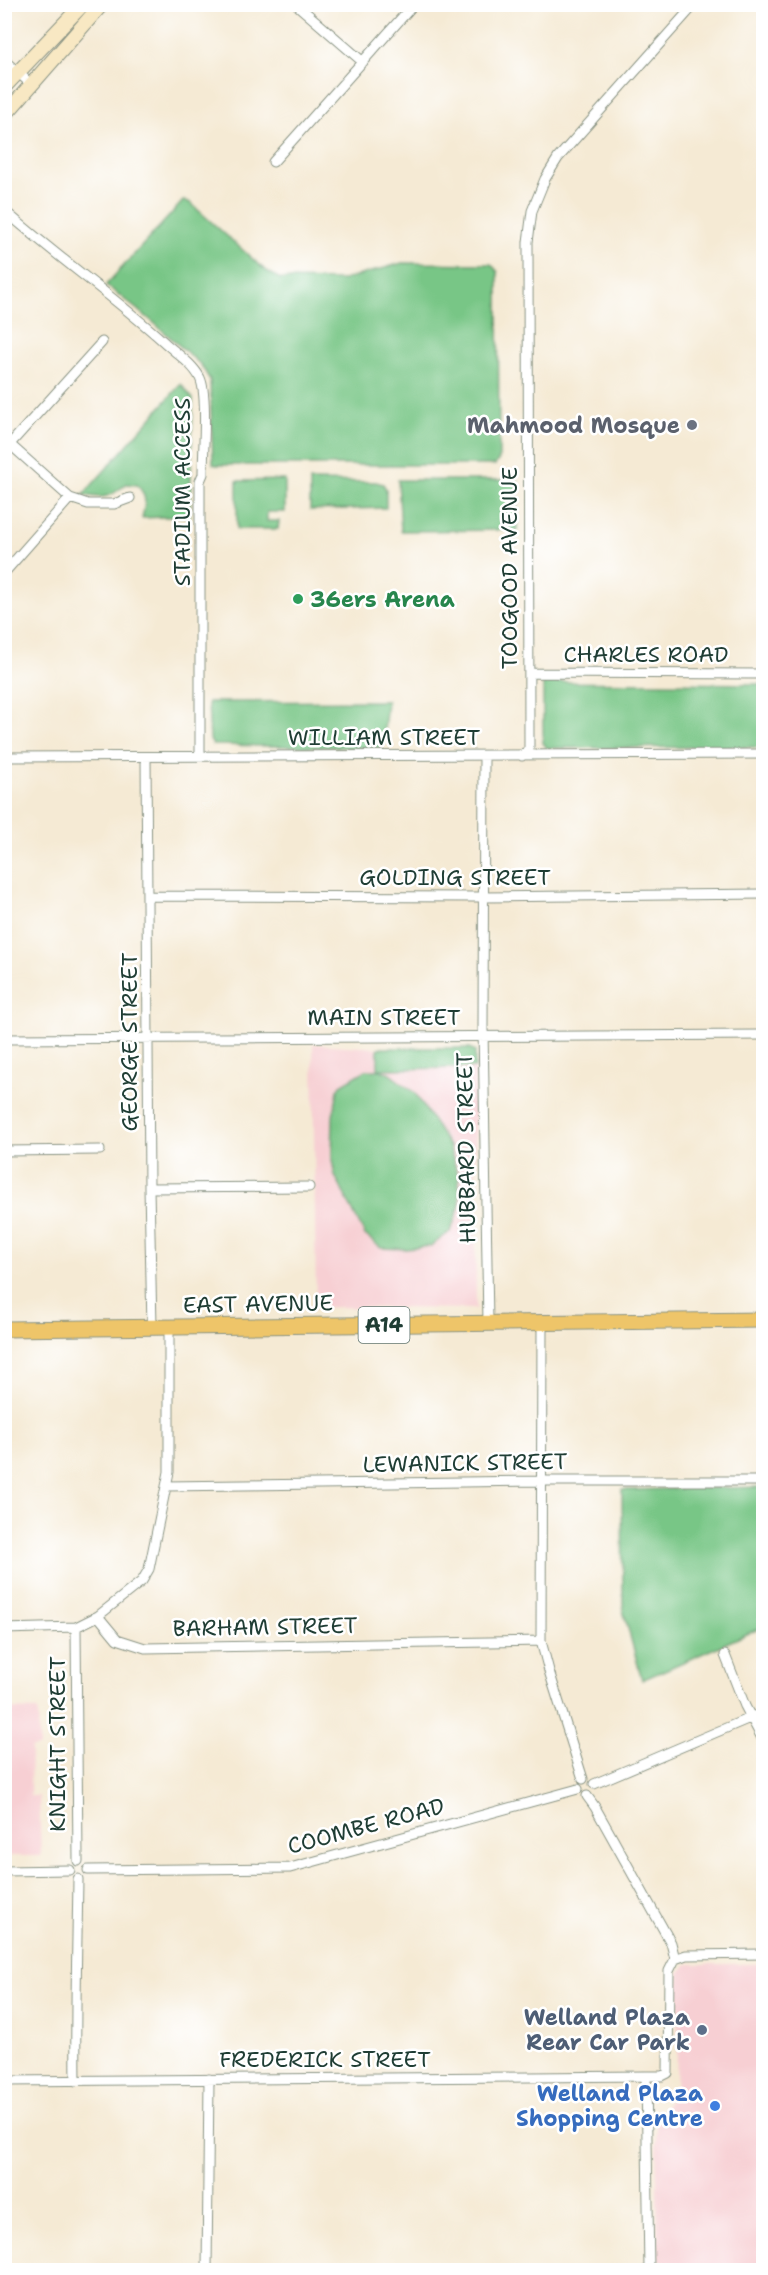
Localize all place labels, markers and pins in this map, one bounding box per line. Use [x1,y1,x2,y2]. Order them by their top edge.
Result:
place label: Mahmood Mosque [467,411,680,440]
marker: Mahmood Mosque [685,418,699,432]
place label: 36ers Arena [310,585,455,614]
marker: 36ers Arena [291,592,305,606]
place label: Welland Plaza Rear Car Park [524,2003,690,2057]
marker: Welland Plaza Rear Car Park [695,2023,709,2037]
place label: Welland Plaza Shopping Centre [516,2079,703,2133]
marker: Welland Plaza Shopping Centre [708,2099,722,2113]

